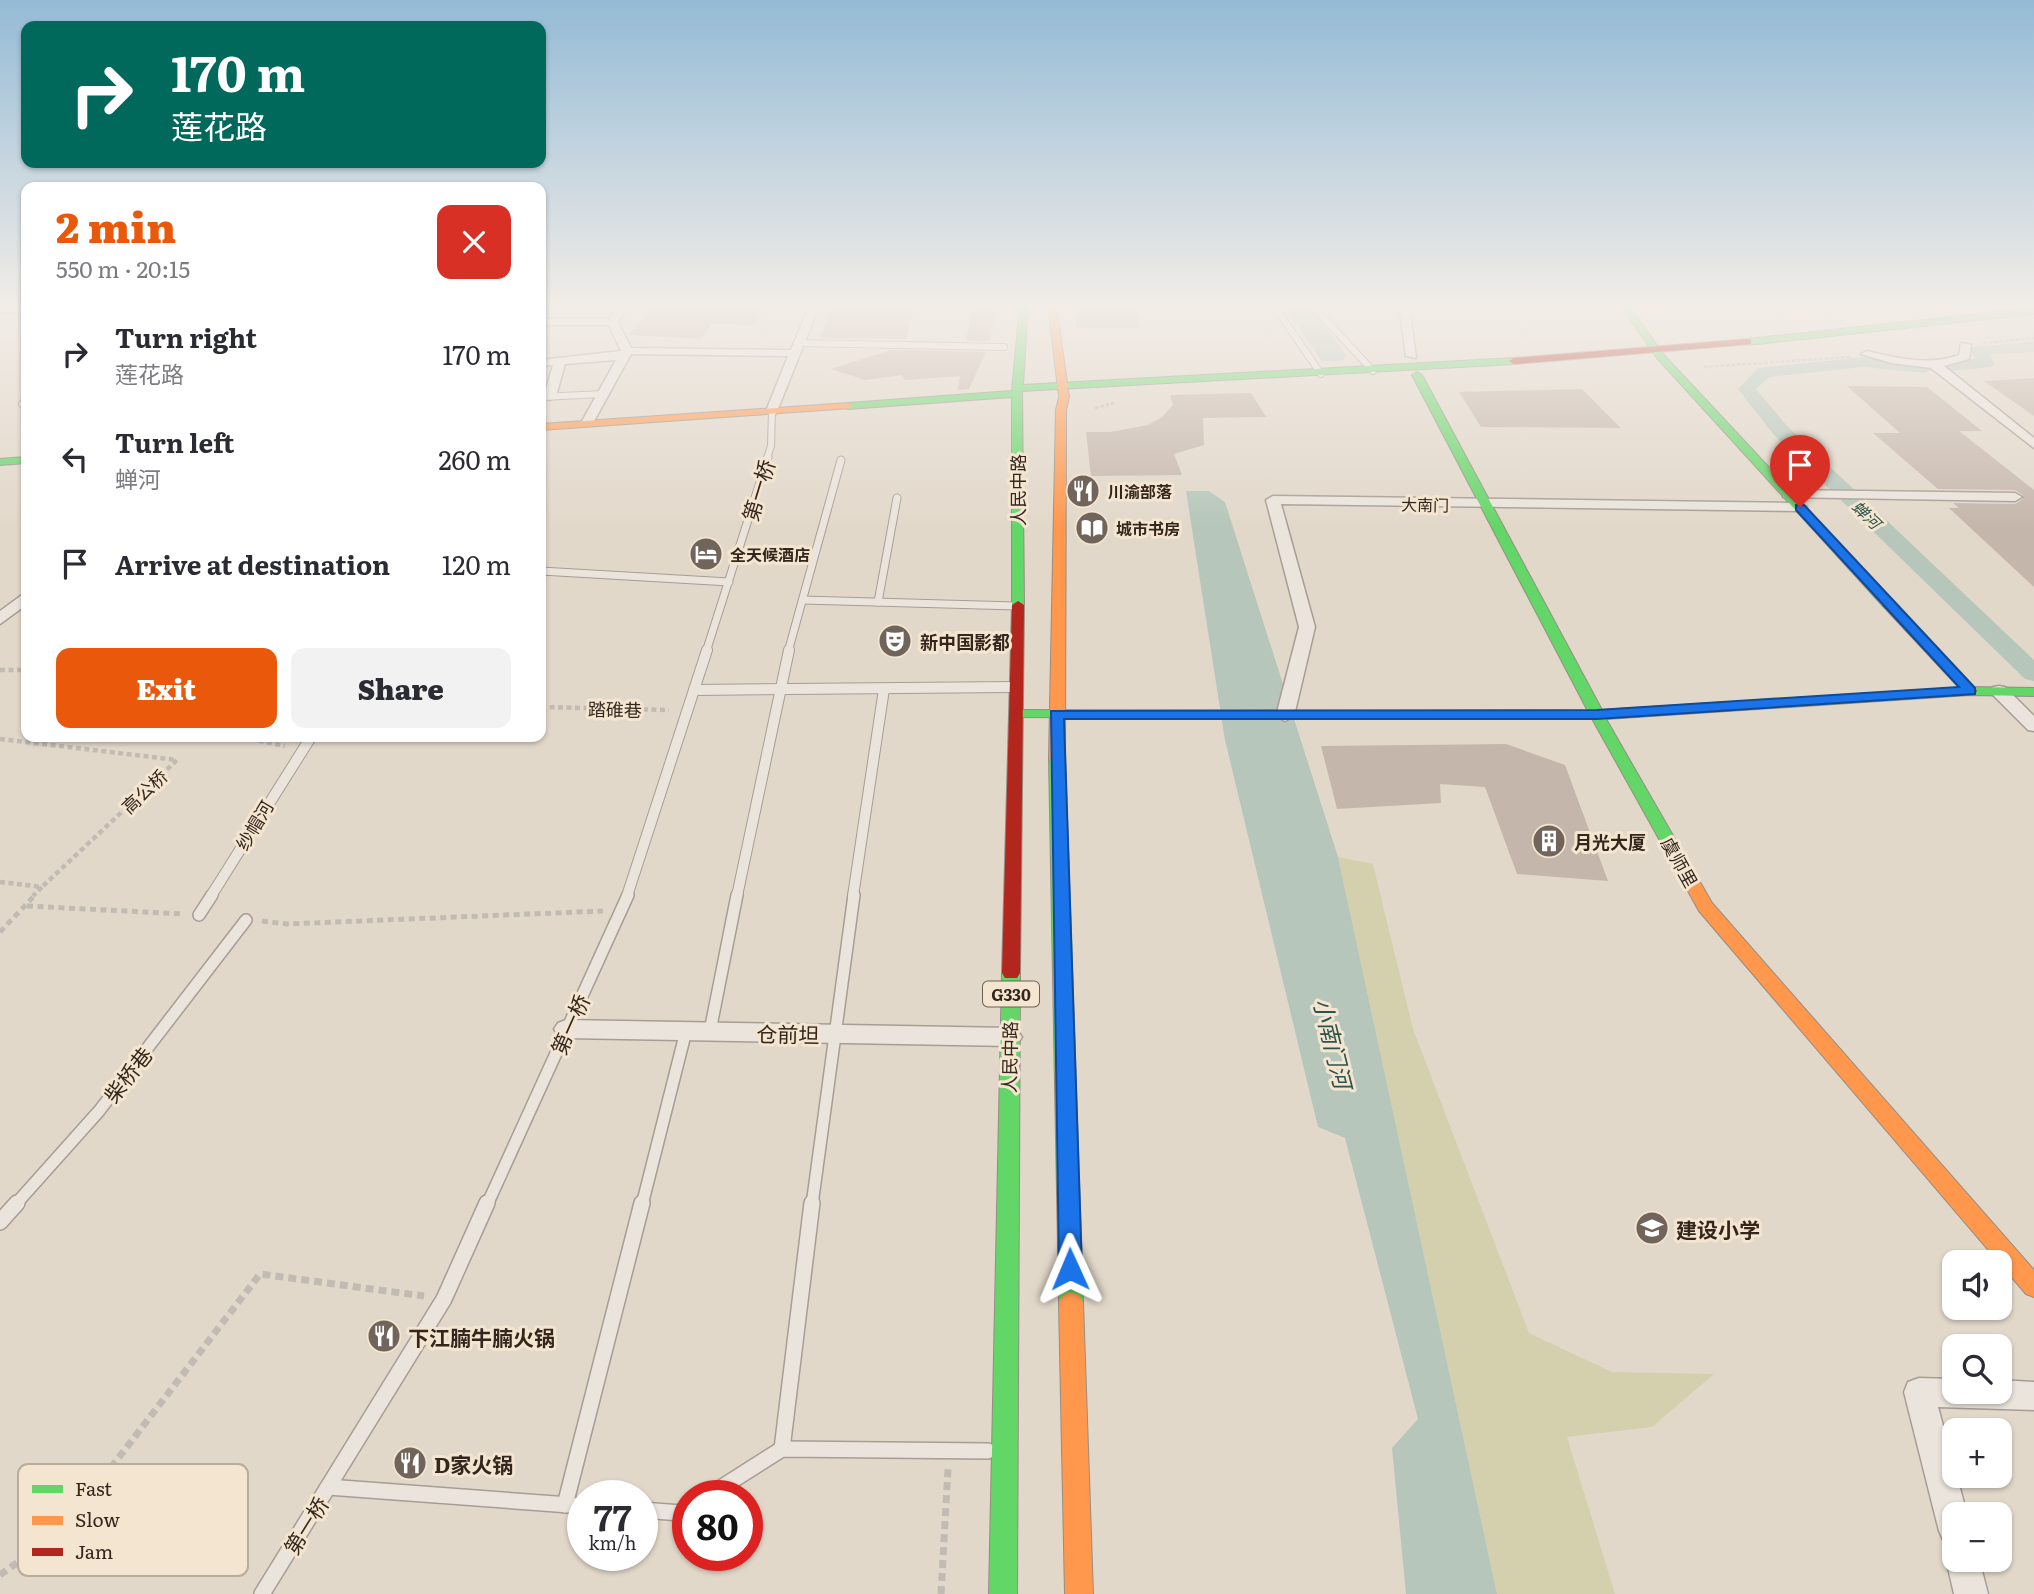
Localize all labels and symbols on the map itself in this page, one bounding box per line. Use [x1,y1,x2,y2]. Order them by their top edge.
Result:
pin [1770,435,1830,507]
street label: 人民中路 [1004,454,1031,526]
street label: 第一桥 [733,455,781,525]
restaurant icon: 川渝部落 [1064,472,1102,510]
place label: 川渝部落 [1108,479,1172,503]
street label: 大南门 [1401,492,1449,516]
water label: 蝉河 [1847,494,1889,536]
library icon: 城市书房 [1073,509,1111,547]
place label: 城市书房 [1116,516,1180,540]
hotel icon: 全天候酒店 [687,535,725,573]
place label: 全天候酒店 [730,542,810,566]
theatre icon: 新中国影都 [876,622,914,660]
place label: 新中国影都 [920,628,1010,655]
street label: 踏碓巷 [588,695,642,723]
street label: 高公桥 [115,763,173,819]
street label: 纱帽河 [229,795,279,855]
building icon: 月光大厦 [1530,822,1568,860]
place label: 月光大厦 [1574,828,1646,855]
street label: 虞师里 [1655,832,1705,892]
road number: G330 [983,982,1039,1006]
street label: 第一桥 [542,989,596,1059]
water label: 小南门河 [1306,994,1363,1096]
street label: 仓前坦 [756,1017,820,1049]
street label: 人民中路 [995,1021,1023,1093]
street label: 柴桥巷 [95,1040,159,1108]
school or university icon: 建设小学 [1633,1209,1671,1247]
place label: 建设小学 [1676,1213,1760,1244]
position arrow [1033,1232,1107,1306]
restaurant icon: 下江腩牛腩火锅 [365,1317,403,1355]
place label: 下江腩牛腩火锅 [408,1321,555,1352]
restaurant icon: D家火锅 [391,1444,429,1482]
place label: D家火锅 [434,1448,513,1479]
legend [18,1464,248,1576]
text: Fast [75,1474,112,1502]
speed limit sign: 80 [672,1480,763,1571]
street label: 第一桥 [275,1490,335,1560]
text: Slow [75,1505,120,1533]
text: Jam [75,1537,113,1565]

